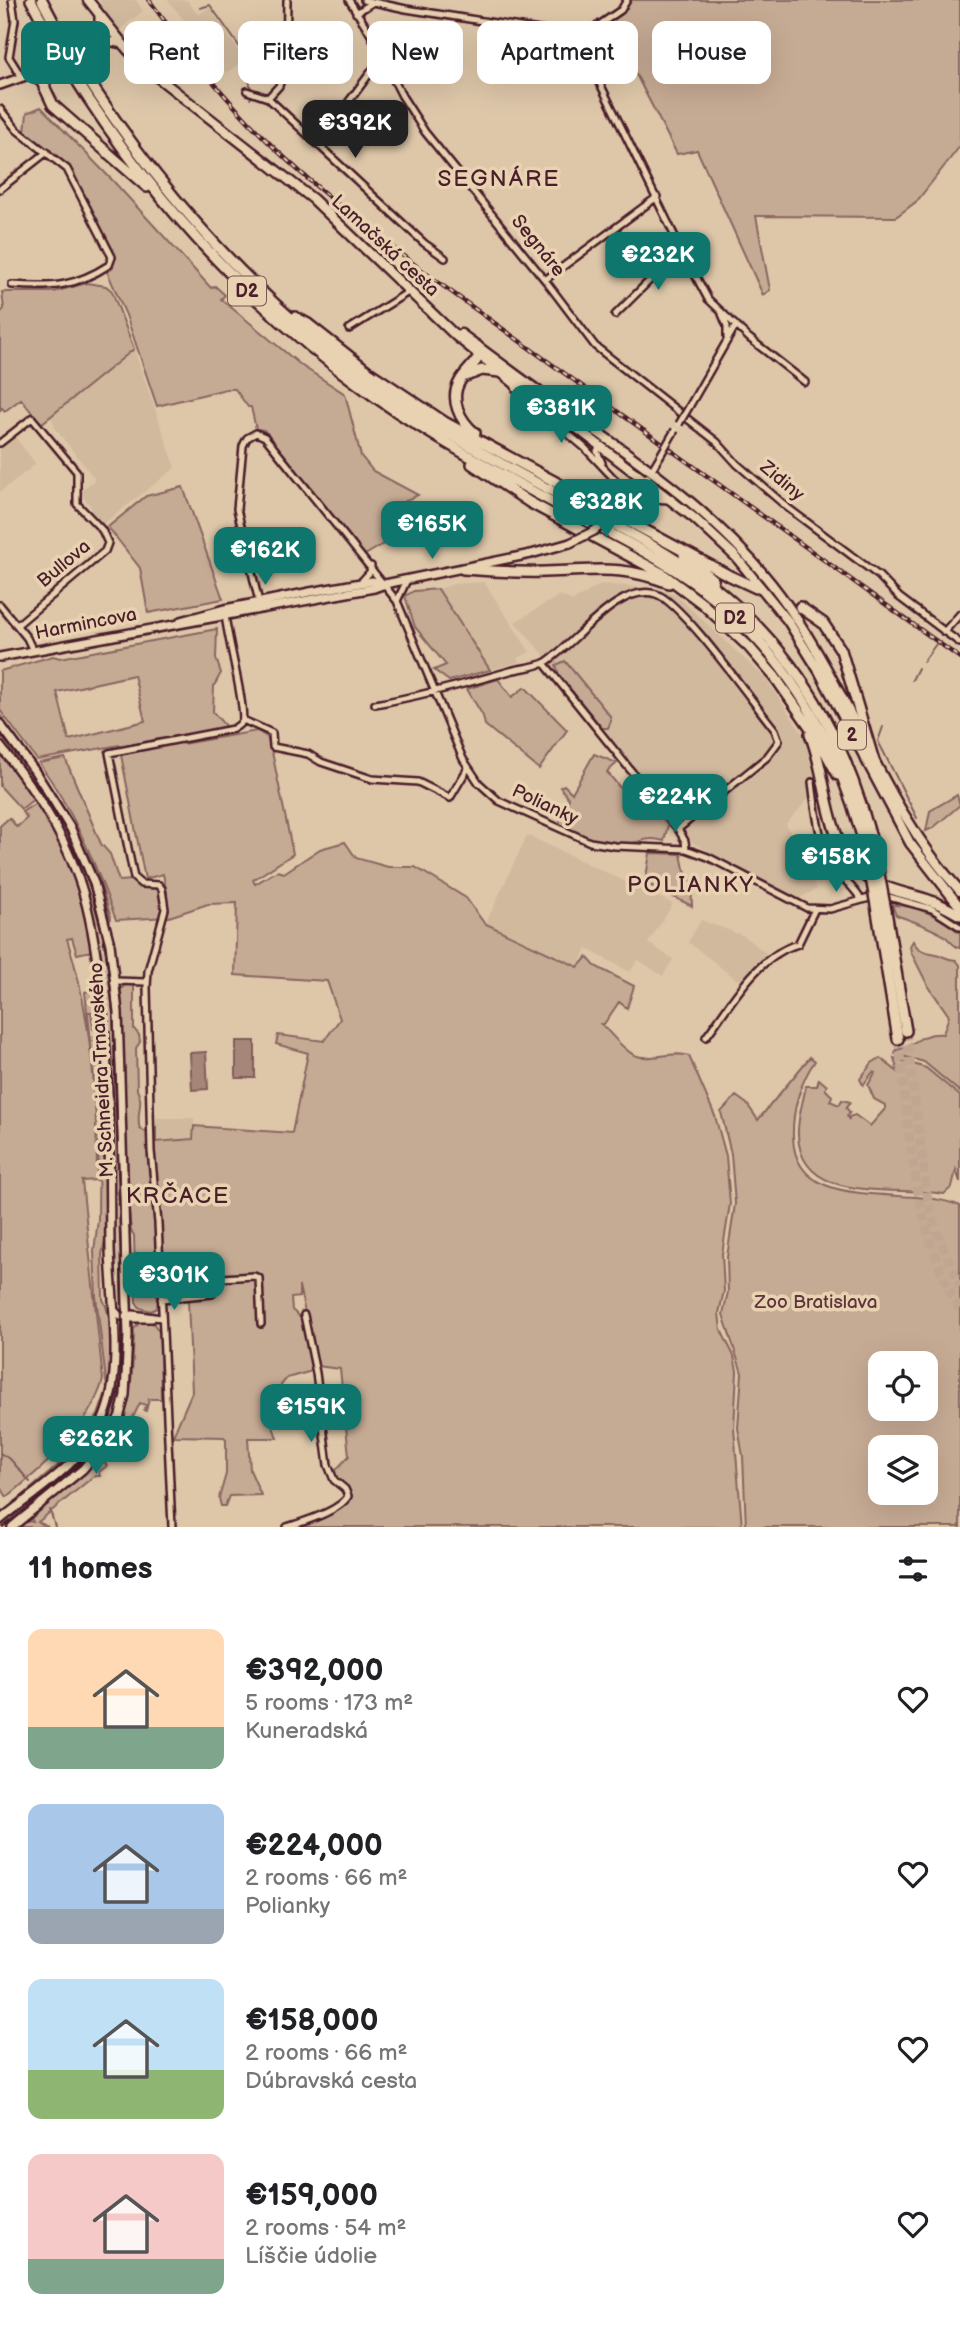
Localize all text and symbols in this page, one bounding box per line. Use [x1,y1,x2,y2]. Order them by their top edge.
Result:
chip: Buy [21,21,110,84]
chip: Rent [124,21,224,84]
chip: Filters [238,21,353,84]
chip: New [367,21,463,84]
chip: Apartment [477,21,638,84]
chip: House [652,21,771,84]
pin: €392K [306,100,404,160]
text: €392K [318,109,392,137]
district label: SEGNÁRE [437,165,561,193]
street label: Lamačská cesta [326,190,444,302]
street label: Segnáre [506,210,570,282]
pin: €232K [609,232,707,292]
text: €232K [621,241,695,269]
road number: D2 [228,276,266,306]
pin: €381K [512,386,610,445]
text: €381K [526,394,596,422]
street label: Zidiny [754,455,809,506]
pin: €328K [557,480,655,539]
text: €328K [569,488,643,516]
pin: €165K [383,502,481,561]
text: €165K [397,510,467,538]
pin: €162K [216,528,314,587]
street label: Bullova [33,535,95,593]
text: €162K [230,536,300,564]
street label: Harmincova [33,603,139,645]
road number: D2 [716,604,754,632]
road number: 2 [838,720,866,750]
pin: €224K [626,774,724,834]
street label: Polianky [508,780,582,830]
text: €224K [638,783,712,811]
pin: €158K [787,834,885,894]
text: €158K [801,843,871,871]
district label: POLIANKY [627,871,755,899]
street label: M. Schneidra Trnavského [85,962,119,1178]
district label: KRČACE [126,1181,230,1210]
pin: €301K [125,1252,223,1312]
text: €301K [139,1261,209,1289]
park label: Zoo Bratislava [754,1291,877,1314]
map controls [868,1351,938,1505]
button: locate [868,1351,938,1421]
pin: €159K [262,1384,360,1444]
text: €159K [276,1393,346,1421]
pin: €262K [47,1416,145,1476]
text: €262K [59,1425,133,1453]
button: layers [868,1435,938,1505]
icon: filters [894,1550,932,1588]
text: 11 homes [28,1551,152,1587]
text: €392,000 [245,1653,383,1689]
icon: home [84,1657,168,1741]
icon: heart [894,1680,932,1718]
text: 5 rooms · 173 m² [245,1689,413,1717]
text: Kuneradská [245,1717,368,1745]
text: €224,000 [245,1828,383,1864]
icon: home [84,1832,168,1916]
icon: heart [894,1855,932,1893]
text: 2 rooms · 66 m² [245,1864,407,1892]
text: Polianky [245,1892,330,1920]
text: €158,000 [245,2003,378,2039]
icon: home [84,2007,168,2091]
icon: heart [894,2030,932,2068]
text: 2 rooms · 66 m² [245,2039,407,2067]
text: Dúbravská cesta [245,2067,417,2095]
text: €159,000 [245,2178,378,2214]
icon: home [84,2182,168,2266]
icon: heart [894,2205,932,2243]
text: 2 rooms · 54 m² [245,2214,407,2242]
text: Líščie údolie [245,2242,377,2270]

